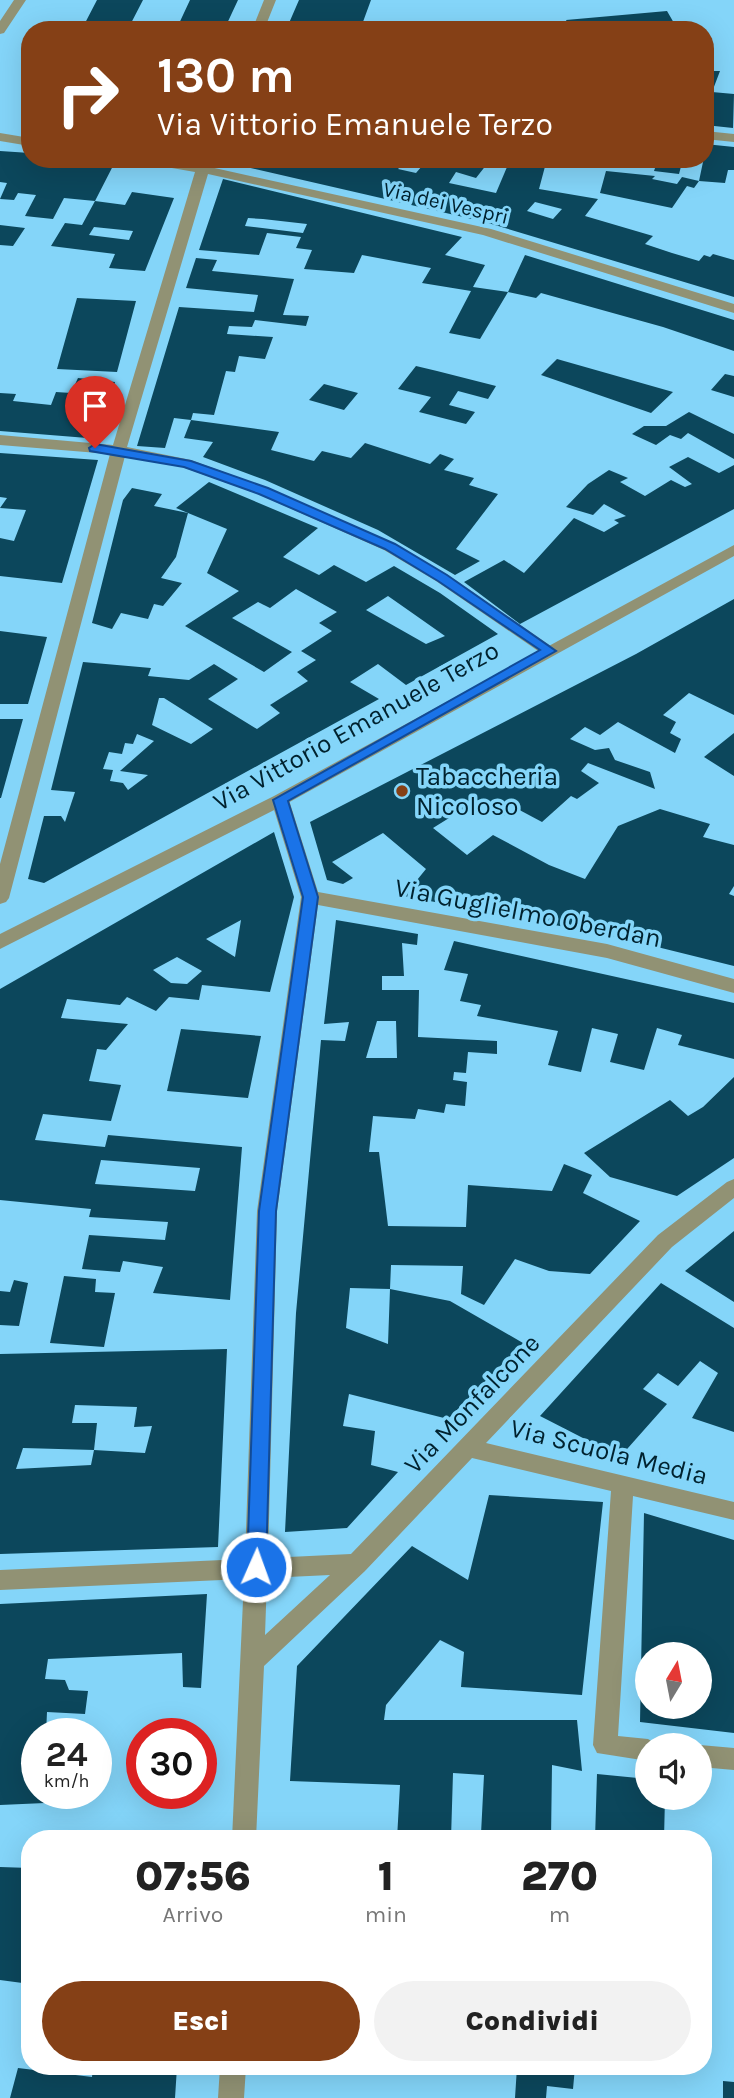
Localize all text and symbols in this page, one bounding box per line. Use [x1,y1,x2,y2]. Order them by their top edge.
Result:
text: 130 m [157,47,295,104]
icon: right [42,49,133,140]
text: Via Vittorio Emanuele Terzo [157,106,553,143]
street label: Via dei Vespri [381,177,511,229]
pin [65,376,125,448]
icon: arrive [76,387,114,425]
street label: Via Vittorio Emanuele Terzo [208,634,504,818]
place label: Tabaccheria Nicoloso [416,761,558,822]
marker: Tabaccheria Nicoloso [394,783,410,799]
street label: Via Guglielmo Oberdan [392,872,664,954]
street label: Via Monfalcone [398,1328,546,1480]
street label: Via Scuola Media [507,1412,711,1492]
position arrow [219,1530,293,1604]
north arrow [635,1642,712,1718]
map controls [635,1642,712,1810]
speed limit sign: 30 [126,1718,217,1809]
button: sound [635,1733,712,1810]
text: 24 [46,1734,88,1775]
text: km/h [44,1770,89,1792]
text: 07:56 [135,1851,251,1901]
text: 1 [378,1851,394,1901]
text: 270 [521,1851,598,1901]
text: Arrivo [162,1901,223,1928]
text: min [365,1901,407,1928]
text: m [549,1901,570,1928]
button: Esci [42,1981,360,2061]
button: Condividi [374,1981,691,2061]

